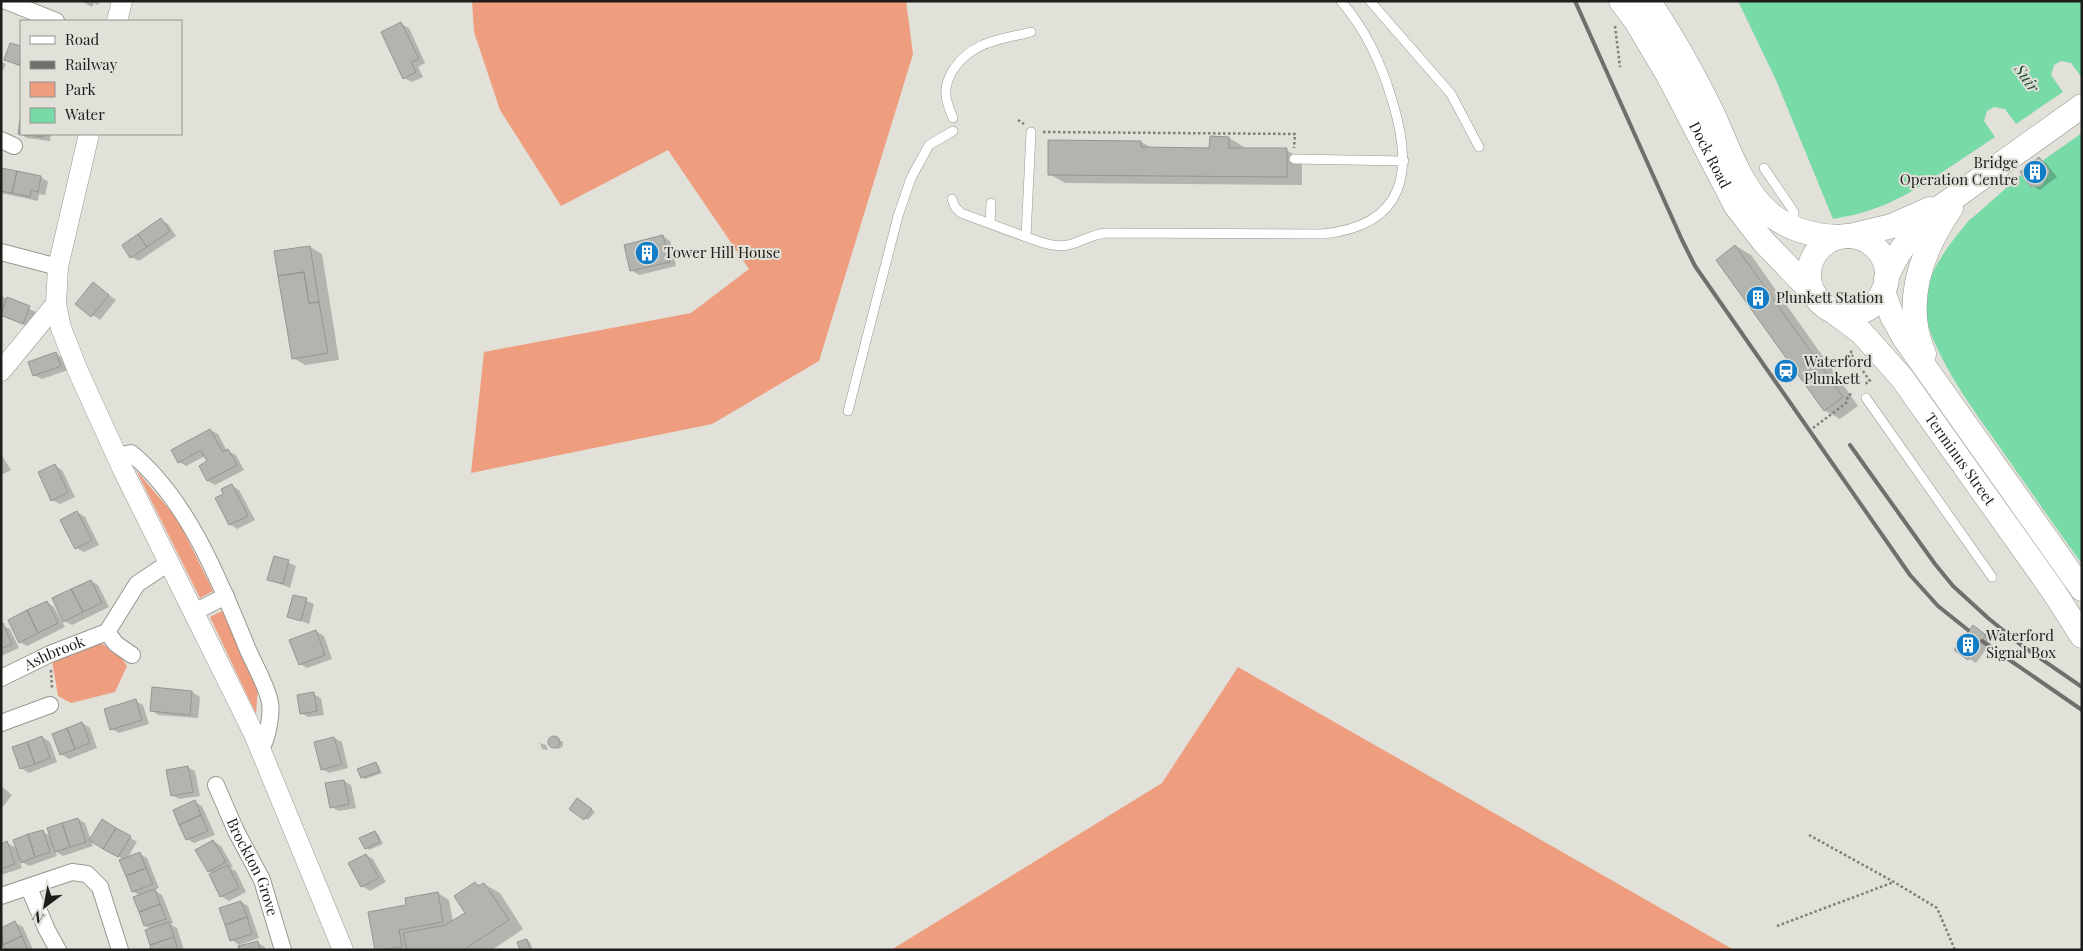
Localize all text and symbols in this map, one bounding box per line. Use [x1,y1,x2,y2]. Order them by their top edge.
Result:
legend [20,20,182,135]
text: Road [65,29,99,49]
text: Railway [65,54,118,74]
water label: Suir [2010,59,2045,97]
text: Park [65,79,97,99]
text: Water [64,104,105,124]
street label: Dock Road [1685,118,1736,192]
place label: Bridge Operation Centre [1900,152,2018,189]
building icon: Bridge Operation Centre [2022,159,2048,185]
building icon: Tower Hill House [634,240,660,266]
place label: Tower Hill House [664,242,780,262]
building icon: Plunkett Station [1745,285,1771,311]
place label: Plunkett Station [1776,287,1883,307]
place label: Waterford Plunkett [1803,351,1872,388]
station icon: Waterford Plunkett [1773,358,1799,384]
street label: Terminus Street [1921,408,2001,510]
place label: Waterford Signal Box [1985,625,2056,662]
street label: Ashbrook [19,630,88,675]
building icon: Waterford Signal Box [1955,632,1981,658]
street label: Brockton Grove [223,815,283,918]
north arrow [20,881,70,931]
text: N [29,907,47,928]

